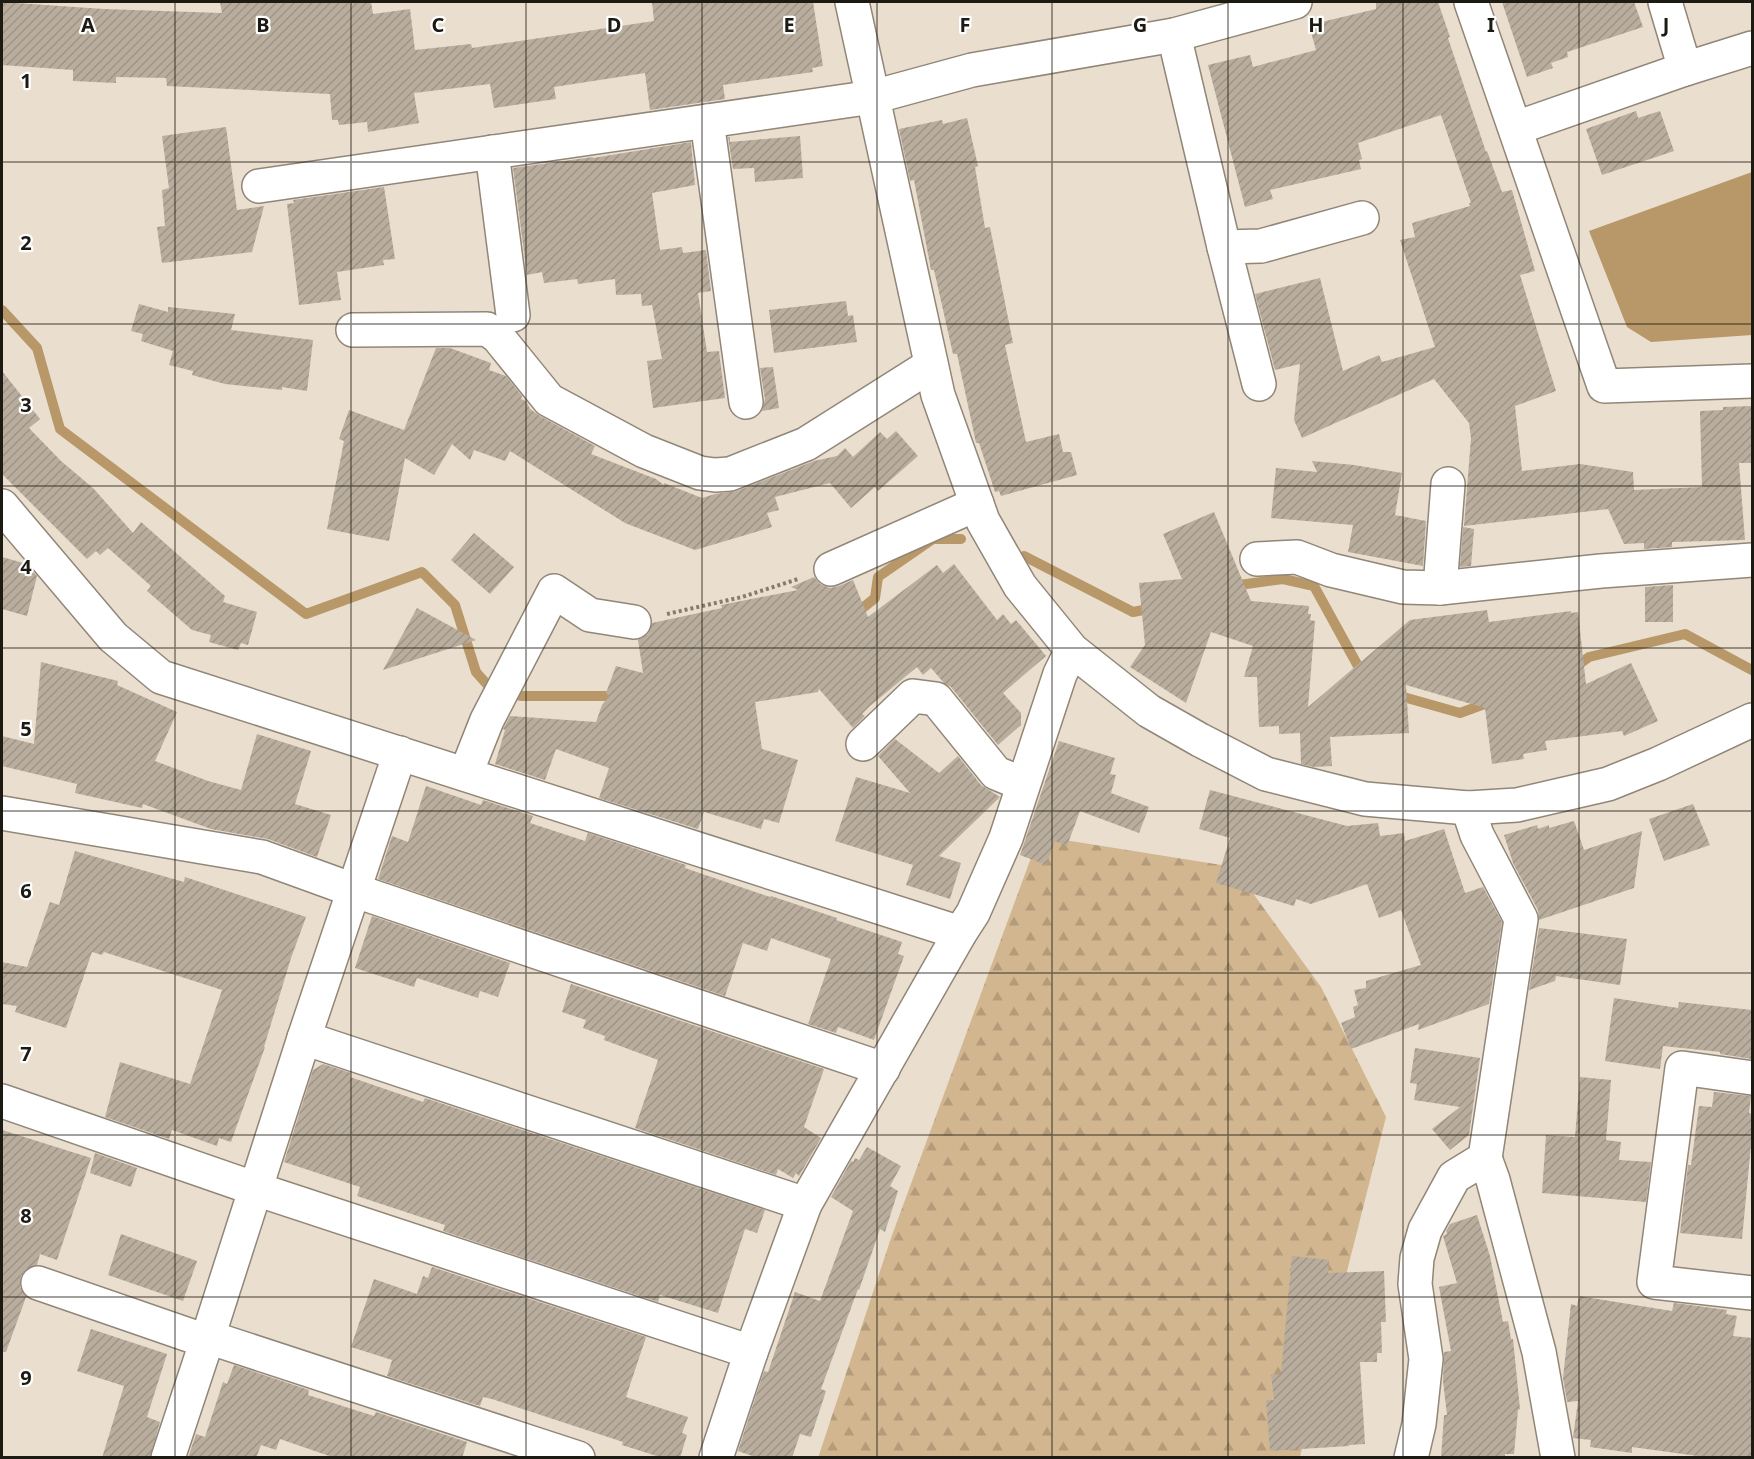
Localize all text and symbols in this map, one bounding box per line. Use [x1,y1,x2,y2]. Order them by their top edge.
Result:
text: A [81,11,95,38]
text: B [256,11,270,38]
text: C [432,11,445,38]
text: D [607,11,621,38]
text: E [783,11,795,38]
text: F [960,11,970,38]
text: G [1133,11,1147,38]
text: H [1308,11,1324,38]
text: I [1487,11,1495,38]
text: J [1661,11,1669,38]
text: 1 [20,67,32,94]
text: 2 [20,229,32,256]
text: 3 [20,391,32,418]
text: 4 [20,553,32,580]
text: 5 [20,715,32,742]
text: 6 [20,877,32,904]
text: 7 [20,1040,32,1067]
text: 8 [20,1202,32,1229]
text: 9 [20,1364,32,1391]

